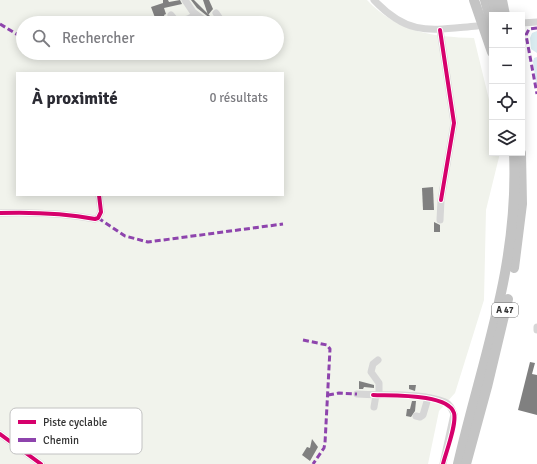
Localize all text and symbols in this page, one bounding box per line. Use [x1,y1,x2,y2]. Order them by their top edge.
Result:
map controls [489,12,525,156]
button: + [489,12,525,48]
search box [16,16,284,60]
icon: search [30,27,52,49]
text: Rechercher [62,29,135,47]
button: − [489,48,525,84]
button: locate [489,84,525,120]
text: À proximité [32,88,118,109]
text: 0 résultats [209,90,268,106]
button: layers [489,120,525,156]
road number: A 47 [492,303,518,317]
legend [10,408,142,454]
text: Piste cyclable [43,416,107,429]
text: Chemin [43,434,79,447]

